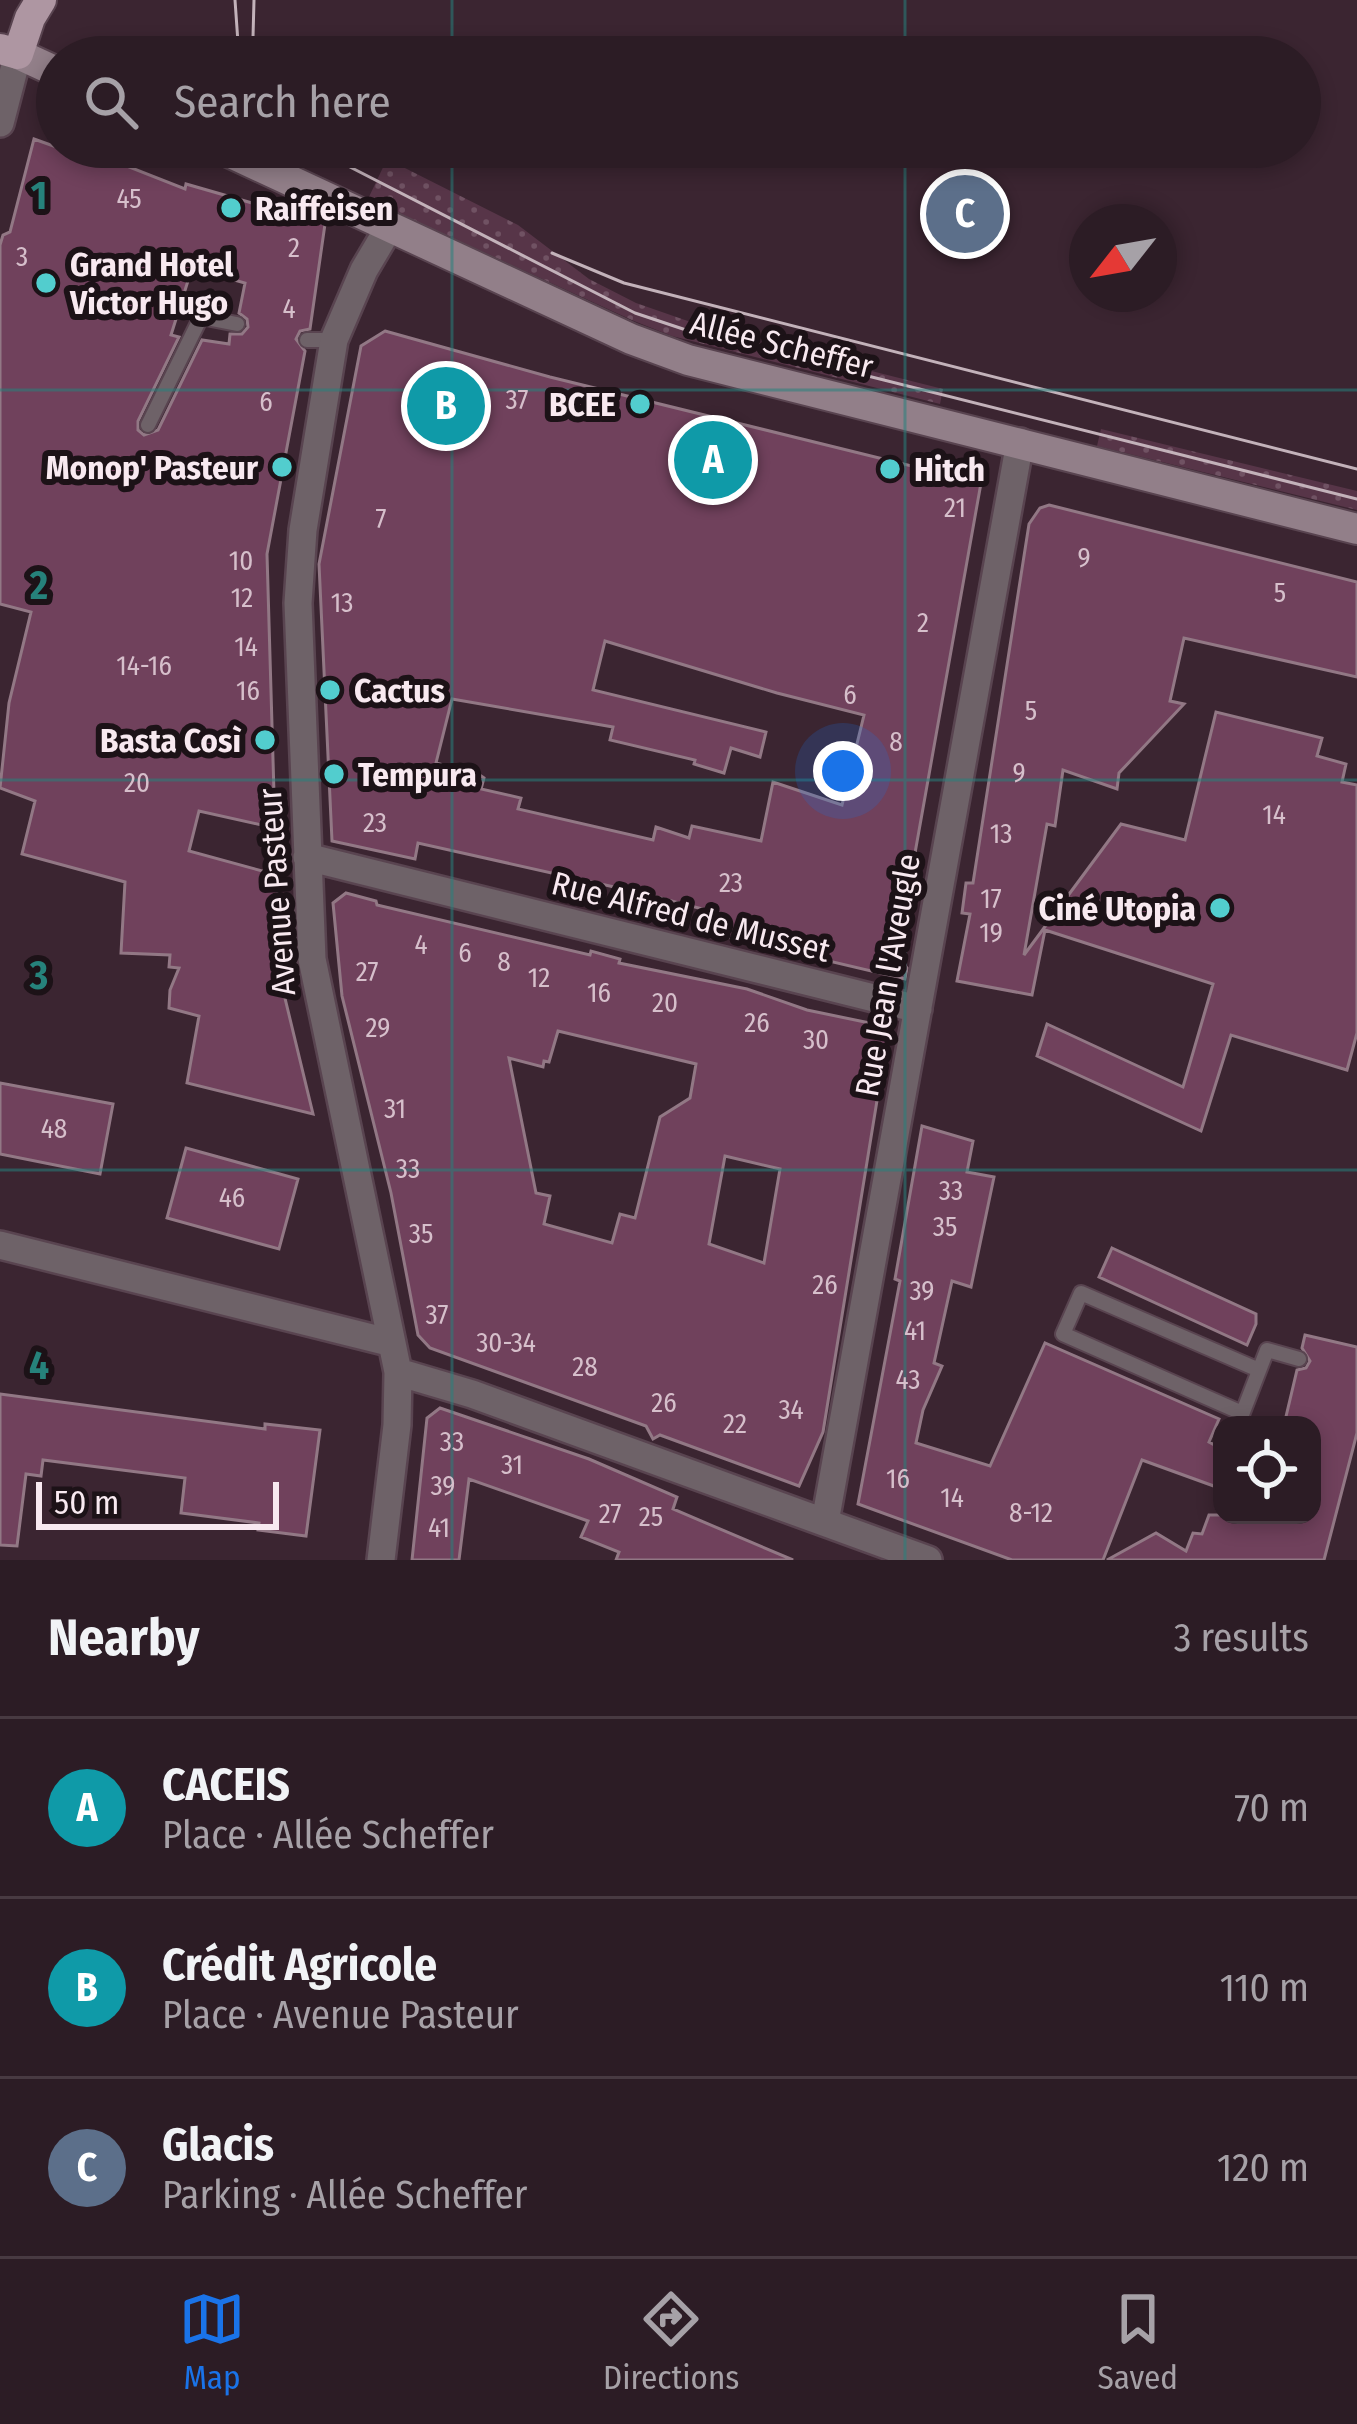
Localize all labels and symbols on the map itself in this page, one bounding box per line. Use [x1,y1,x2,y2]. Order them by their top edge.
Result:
pin: C [926,169,1004,259]
text: 1 [31,173,47,219]
house number: 45 [116,183,142,215]
place label: Raiffeisen [255,189,393,229]
marker: Raiffeisen [218,195,244,221]
north arrow [1069,204,1177,312]
house number: 2 [288,232,300,264]
house number: 3 [16,241,28,273]
place label: Grand Hotel Victor Hugo [69,245,234,323]
marker: Grand Hotel Victor Hugo [33,270,59,296]
house number: 4 [282,293,296,325]
street label: Allée Scheffer [686,303,878,387]
pin: B [407,361,485,451]
house number: 37 [506,384,529,416]
place label: BCEE [549,385,616,425]
house number: 6 [259,386,273,418]
marker: BCEE [627,391,653,417]
pin: A [674,415,752,505]
place label: Monop' Pasteur [46,448,259,488]
place label: Hitch [914,450,985,490]
marker: Monop' Pasteur [269,454,295,480]
marker: Hitch [877,456,903,482]
house number: 21 [944,492,966,524]
house number: 7 [376,503,387,535]
house number: 9 [1077,542,1091,574]
house number: 10 [229,545,253,577]
text: 2 [29,563,48,609]
house number: 5 [1274,577,1286,609]
house number: 12 [231,582,253,614]
house number: 13 [331,587,353,619]
house number: 2 [917,607,929,639]
house number: 14 [234,631,258,663]
house number: 14-16 [116,650,172,682]
place label: Cactus [354,671,445,711]
house number: 16 [236,675,260,707]
marker: Cactus [317,677,343,703]
house number: 6 [843,679,857,711]
house number: 5 [1025,695,1037,727]
place label: Basta Così [100,721,241,761]
house number: 8 [889,726,903,758]
marker: Basta Così [252,727,278,753]
your location [813,741,873,801]
place label: Tempura [358,755,477,795]
house number: 9 [1012,757,1026,789]
marker: Tempura [321,761,347,787]
house number: 20 [124,767,150,799]
street label: Avenue Pasteur [250,786,304,997]
house number: 14 [1262,799,1286,831]
house number: 23 [363,807,387,839]
house number: 13 [990,818,1012,850]
street label: Rue Jean l'Aveugle [847,851,929,1099]
street label: Rue Alfred de Musset [548,863,834,971]
house number: 23 [719,867,743,899]
house number: 17 [980,883,1002,915]
place label: Ciné Utopia [1038,889,1196,929]
marker: Ciné Utopia [1207,895,1233,921]
house number: 19 [979,917,1003,949]
house number: 4 [414,929,428,961]
house number: 6 [458,937,472,969]
house number: 8 [497,946,511,978]
text: 3 [29,953,48,999]
house number: 27 [356,956,378,988]
house number: 12 [528,962,550,994]
house number: 16 [587,977,611,1009]
house number: 20 [652,987,678,1019]
house number: 26 [744,1007,770,1039]
house number: 29 [366,1012,390,1044]
house number: 30 [803,1024,829,1056]
house number: 31 [384,1093,406,1125]
house number: 48 [41,1113,67,1145]
house number: 33 [396,1153,420,1185]
house number: 33 [939,1175,963,1207]
house number: 46 [219,1182,245,1214]
house number: 35 [933,1211,957,1243]
house number: 35 [409,1218,433,1250]
house number: 26 [812,1269,838,1301]
house number: 39 [909,1275,935,1307]
house number: 37 [426,1299,449,1331]
house number: 41 [904,1315,926,1347]
house number: 30-34 [476,1327,536,1359]
text: 4 [29,1343,49,1389]
house number: 28 [572,1351,598,1383]
house number: 43 [896,1364,920,1396]
house number: 26 [651,1387,677,1419]
house number: 34 [778,1394,804,1426]
house number: 22 [723,1408,747,1440]
house number: 33 [440,1426,464,1458]
house number: 31 [501,1449,523,1481]
house number: 16 [886,1463,910,1495]
house number: 39 [430,1470,456,1502]
scale bar [36,1476,279,1529]
house number: 14 [940,1482,964,1514]
house number: 8-12 [1009,1497,1053,1529]
house number: 27 [599,1498,621,1530]
house number: 25 [639,1501,663,1533]
house number: 41 [428,1512,450,1544]

